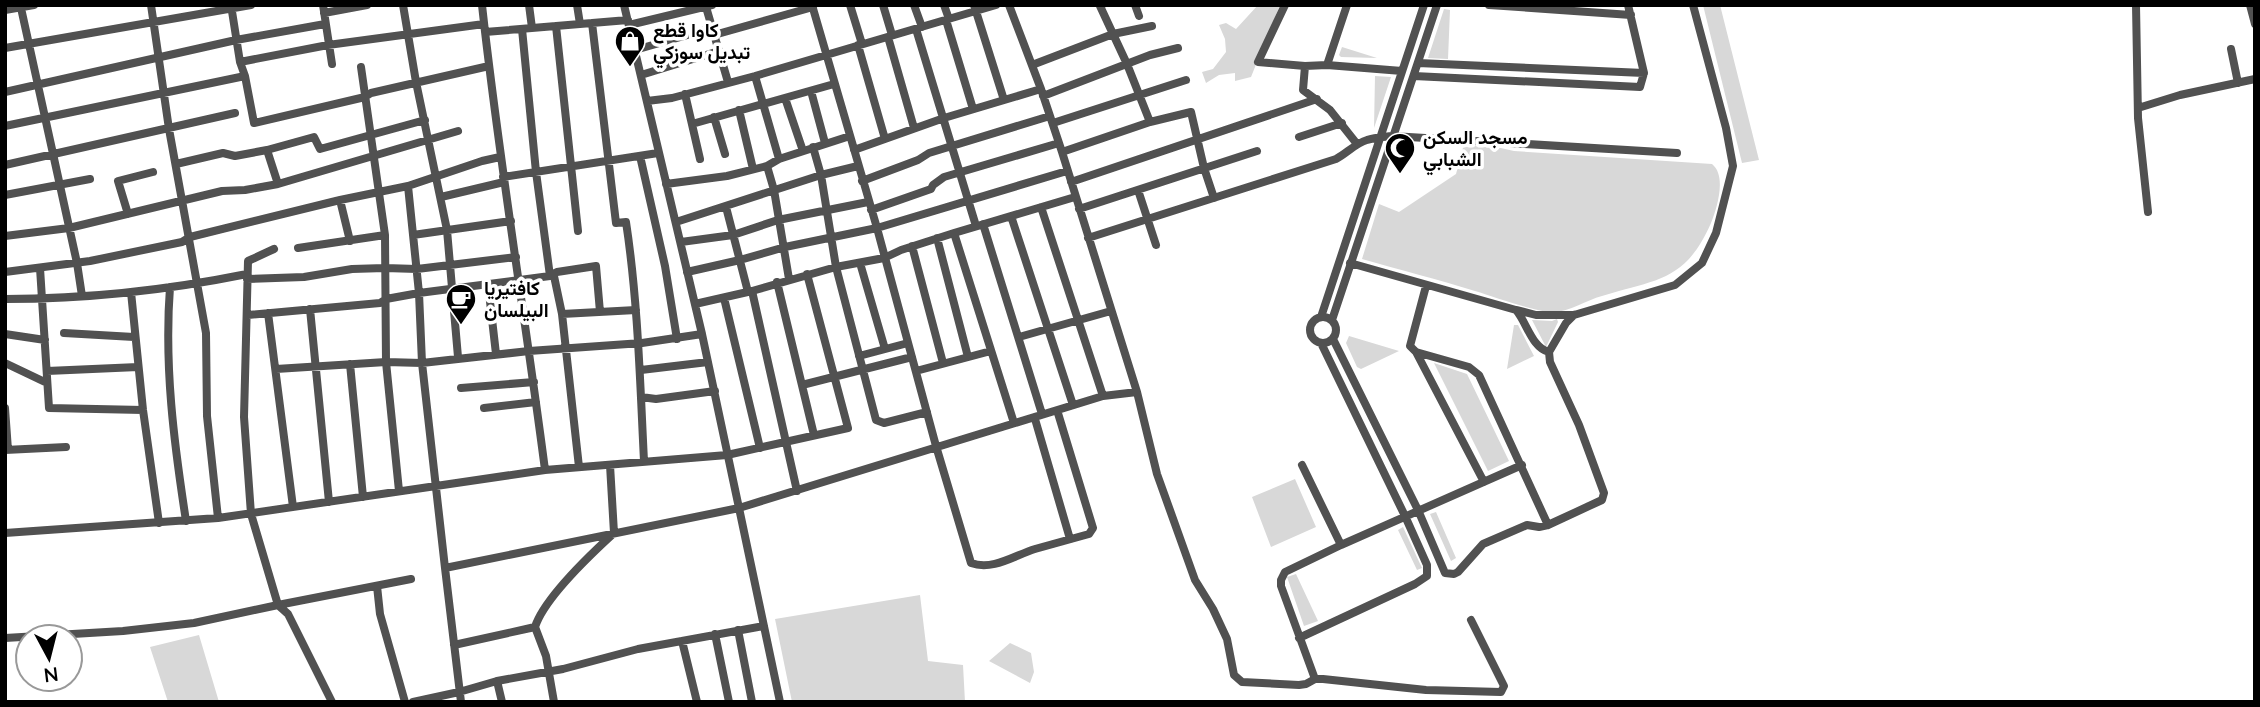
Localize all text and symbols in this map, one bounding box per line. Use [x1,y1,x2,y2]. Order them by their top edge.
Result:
place label: كاوا قطع تبديل سوزكي [653,18,750,69]
shop icon: كاوا قطع تبديل سوزكي [613,24,647,68]
place label: مسجد السكن الشبابي [1423,125,1528,176]
mosque icon: مسجد السكن الشبابي [1383,131,1417,175]
place label: كافتيريا البيلسان [484,276,549,322]
cafe icon: كافتيريا البيلسان [444,282,478,326]
north arrow [14,623,84,693]
text: N [42,663,60,688]

